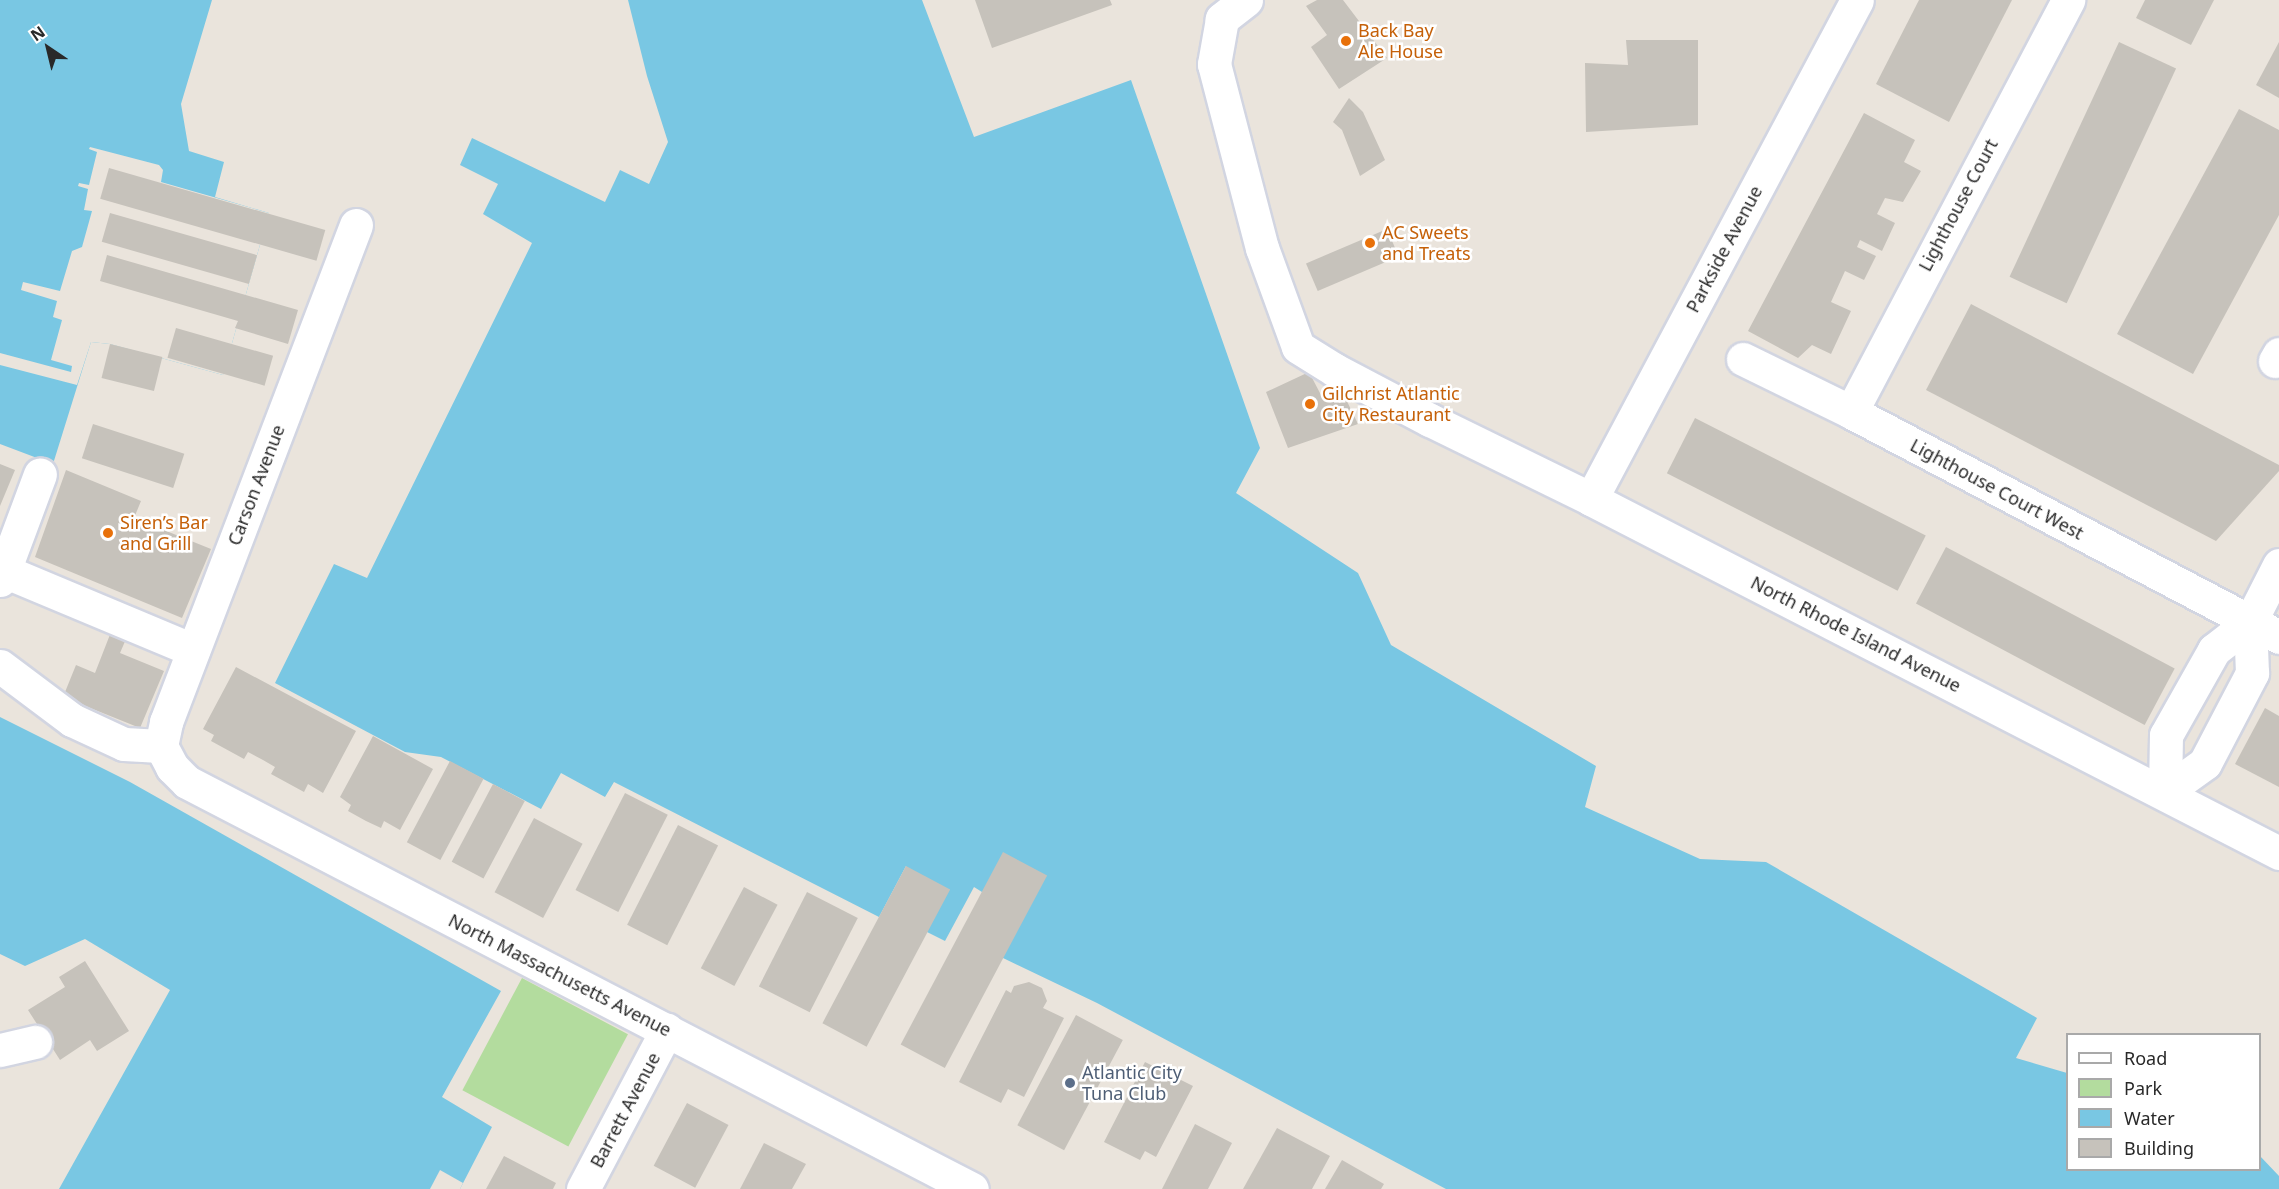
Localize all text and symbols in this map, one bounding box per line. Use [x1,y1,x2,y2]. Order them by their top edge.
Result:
north arrow [18,18,78,78]
place label: Back Bay Ale House [1358,20,1443,63]
text: N [26,21,49,46]
marker: Back Bay Ale House [1339,34,1353,48]
street label: Lighthouse Court [1914,135,2002,275]
street label: Parkside Avenue [1682,182,1766,316]
place label: AC Sweets and Treats [1382,222,1471,264]
marker: AC Sweets and Treats [1363,236,1377,250]
place label: Gilchrist Atlantic City Restaurant [1322,383,1460,426]
marker: Gilchrist Atlantic City Restaurant [1303,397,1317,411]
street label: Carson Avenue [223,422,289,548]
street label: Lighthouse Court West [1907,434,2087,544]
place label: Siren’s Bar and Grill [120,512,208,554]
marker: Siren’s Bar and Grill [101,526,115,540]
street label: North Rhode Island Avenue [1747,571,1965,697]
street label: North Massachusetts Avenue [445,909,675,1041]
legend [2066,1033,2261,1171]
text: Road [2124,1046,2167,1070]
street label: Barrett Avenue [586,1049,664,1171]
place label: Atlantic City Tuna Club [1082,1062,1182,1104]
marker: Atlantic City Tuna Club [1063,1076,1077,1090]
text: Park [2124,1076,2162,1100]
text: Water [2124,1106,2175,1130]
text: Building [2124,1136,2194,1160]

